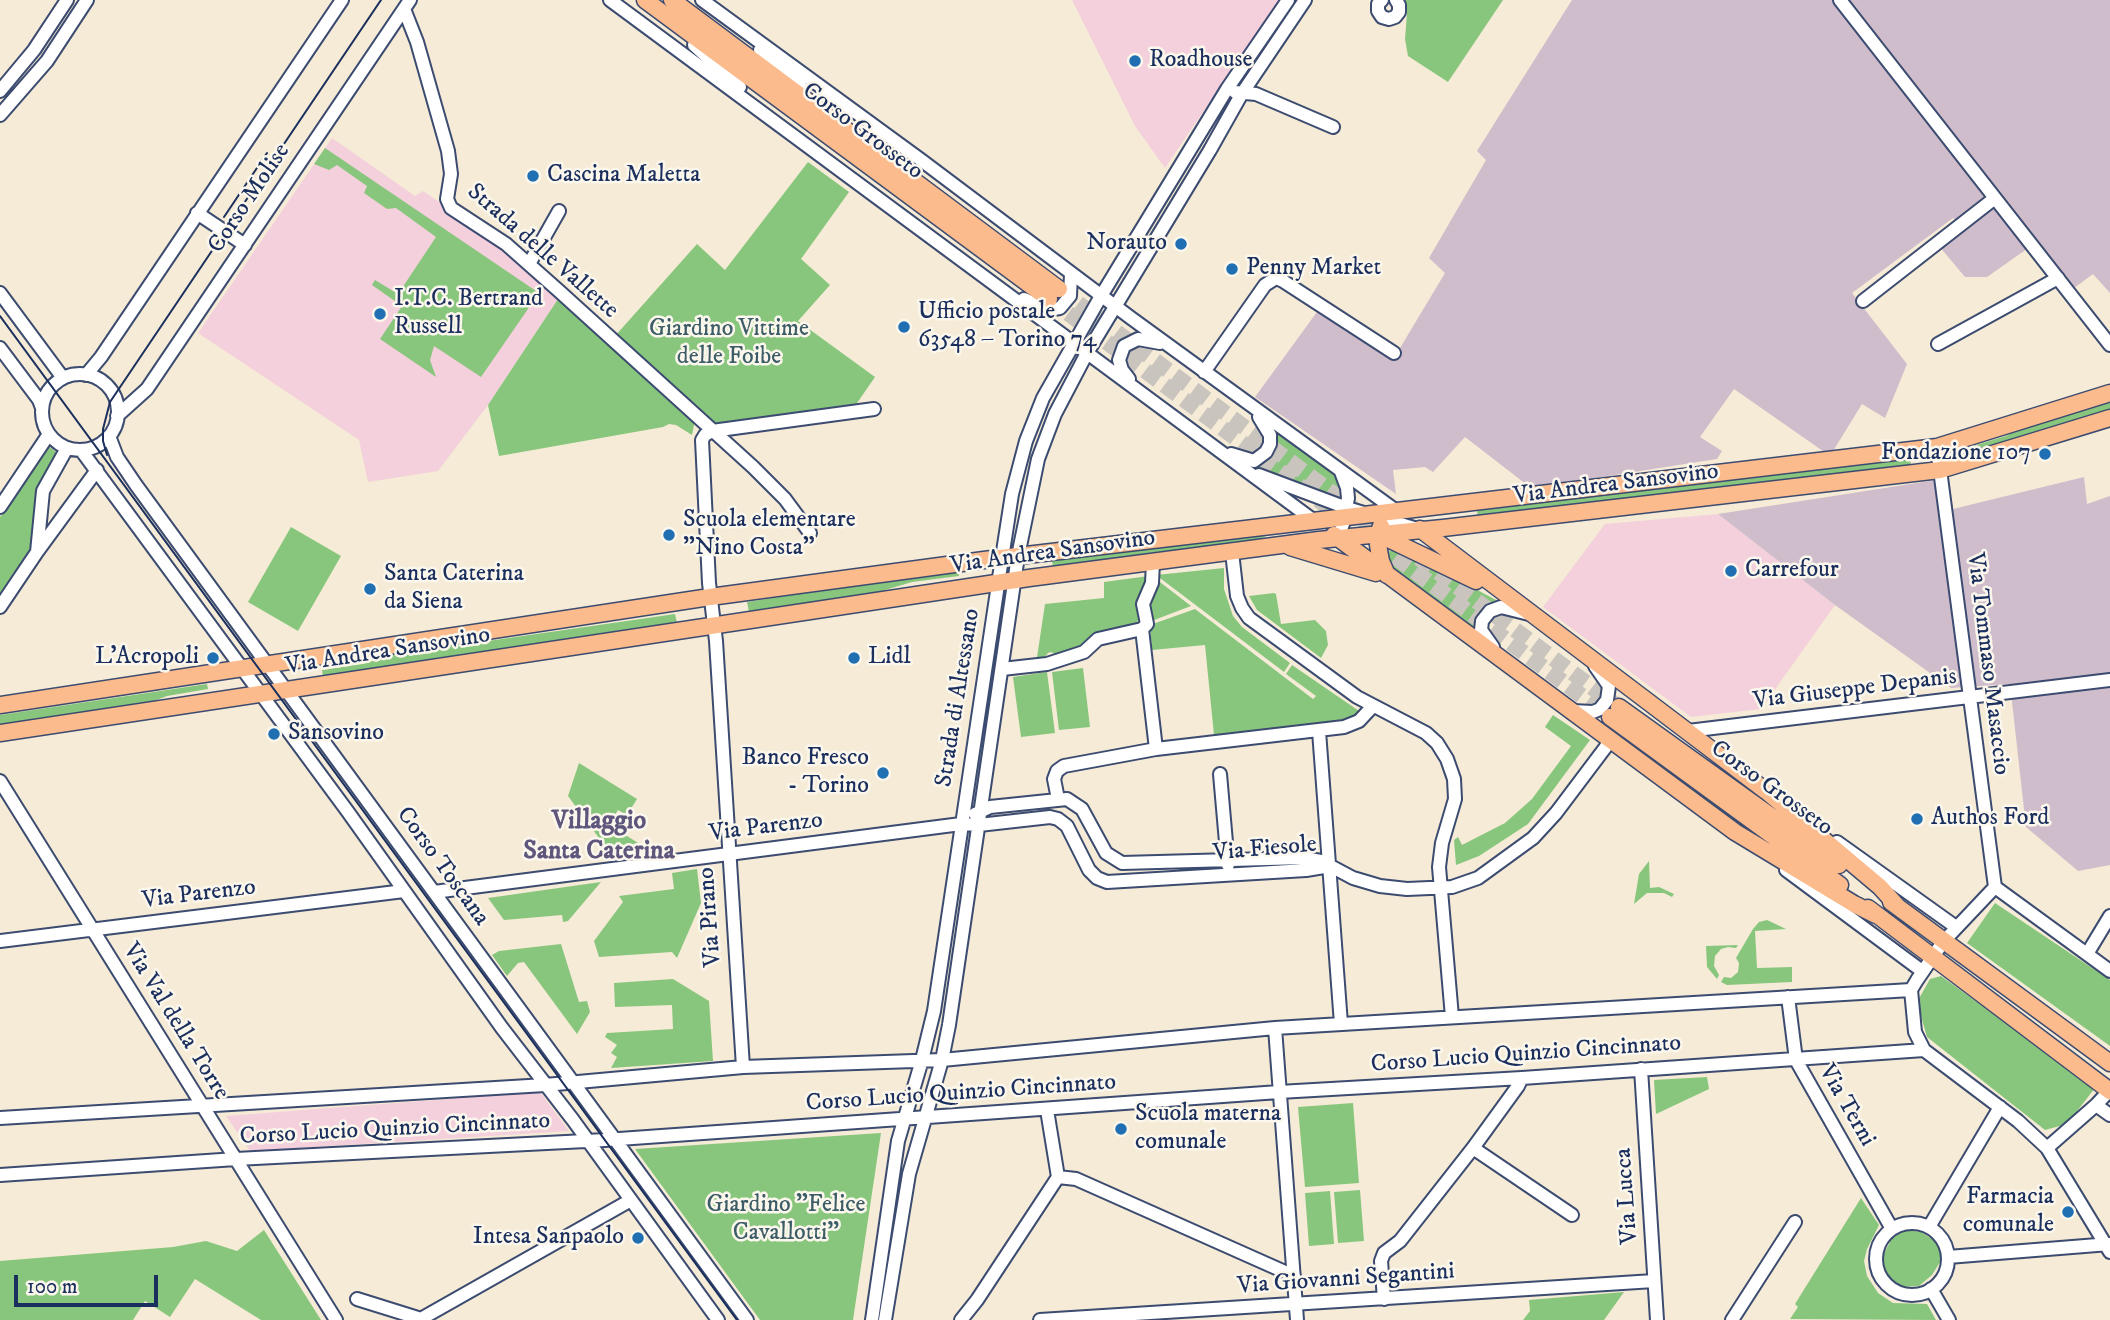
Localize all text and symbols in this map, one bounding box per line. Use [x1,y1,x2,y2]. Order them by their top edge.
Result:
place label: Roadhouse [1149,47,1252,75]
marker: Roadhouse [1127,53,1143,69]
street label: Corso Grosseto [796,77,928,187]
street label: Corso Molise [203,139,297,259]
place label: Cascina Maletta [547,162,700,190]
marker: Cascina Maletta [525,168,541,184]
street label: Strada delle Vallette [460,178,624,326]
place label: Norauto [1086,230,1167,258]
marker: Norauto [1173,236,1189,252]
place label: Penny Market [1246,255,1381,283]
marker: Penny Market [1224,261,1240,277]
place label: I.T.C. Bertrand Russell [394,286,543,342]
place label: Ufficio postale 63548 – Torino 74 [918,299,1097,355]
marker: I.T.C. Bertrand Russell [372,306,388,322]
park label: Giardino Vittime delle Foibe [649,316,809,372]
marker: Ufficio postale 63548 – Torino 74 [896,319,912,335]
place label: Fondazione 107 [1881,440,2031,468]
marker: Fondazione 107 [2037,446,2053,462]
street label: Via Andrea Sansovino [1512,458,1720,512]
place label: Scuola elementare "Nino Costa" [683,507,856,563]
street label: Via Andrea Sansovino [949,524,1157,582]
marker: Scuola elementare "Nino Costa" [661,527,677,543]
street label: Via Tommaso Masaccio [1959,551,2015,777]
place label: Carrefour [1745,557,1839,585]
place label: Santa Caterina da Siena [384,561,524,617]
marker: Carrefour [1723,563,1739,579]
marker: Santa Caterina da Siena [362,581,378,597]
street label: Strada di Altessano [931,607,987,789]
street label: Via Andrea Sansovino [284,622,492,682]
place label: L'Acropoli [95,644,199,672]
place label: Lidl [868,644,911,672]
marker: L'Acropoli [205,650,221,666]
marker: Lidl [846,650,862,666]
street label: Via Giuseppe Depanis [1752,663,1958,717]
place label: Sansovino [288,720,384,748]
marker: Sansovino [266,726,282,742]
street label: Corso Grosseto [1704,735,1838,843]
place label: Banco Fresco - Torino [742,745,869,801]
marker: Banco Fresco - Torino [875,765,891,781]
street label: Corso Toscana [389,802,495,932]
place label: Authos Ford [1931,805,2049,833]
district label: Villaggio Santa Caterina [523,807,675,868]
street label: Via Parenzo [708,807,824,849]
marker: Authos Ford [1909,811,1925,827]
street label: Via Fiesole [1212,831,1318,869]
street label: Via Pirano [693,866,729,968]
street label: Via Parenzo [141,874,257,916]
street label: Via Val della Torre [115,938,235,1106]
street label: Corso Lucio Quinzio Cincinnato [1370,1030,1682,1080]
street label: Via Terni [1811,1060,1881,1152]
street label: Corso Lucio Quinzio Cincinnato [805,1069,1117,1119]
place label: Scuola materna comunale [1135,1101,1281,1157]
street label: Corso Lucio Quinzio Cincinnato [239,1107,551,1153]
marker: Scuola materna comunale [1113,1121,1129,1137]
street label: Via Lucca [1610,1147,1646,1245]
place label: Farmacia comunale [1963,1184,2054,1240]
park label: Giardino "Felice Cavallotti" [706,1192,866,1248]
marker: Farmacia comunale [2060,1204,2076,1220]
place label: Intesa Sanpaolo [473,1224,624,1252]
marker: Intesa Sanpaolo [630,1230,646,1246]
street label: Via Giovanni Segantini [1236,1258,1456,1302]
scale bar [18,1260,161,1304]
text: 100 m [27,1274,78,1300]

